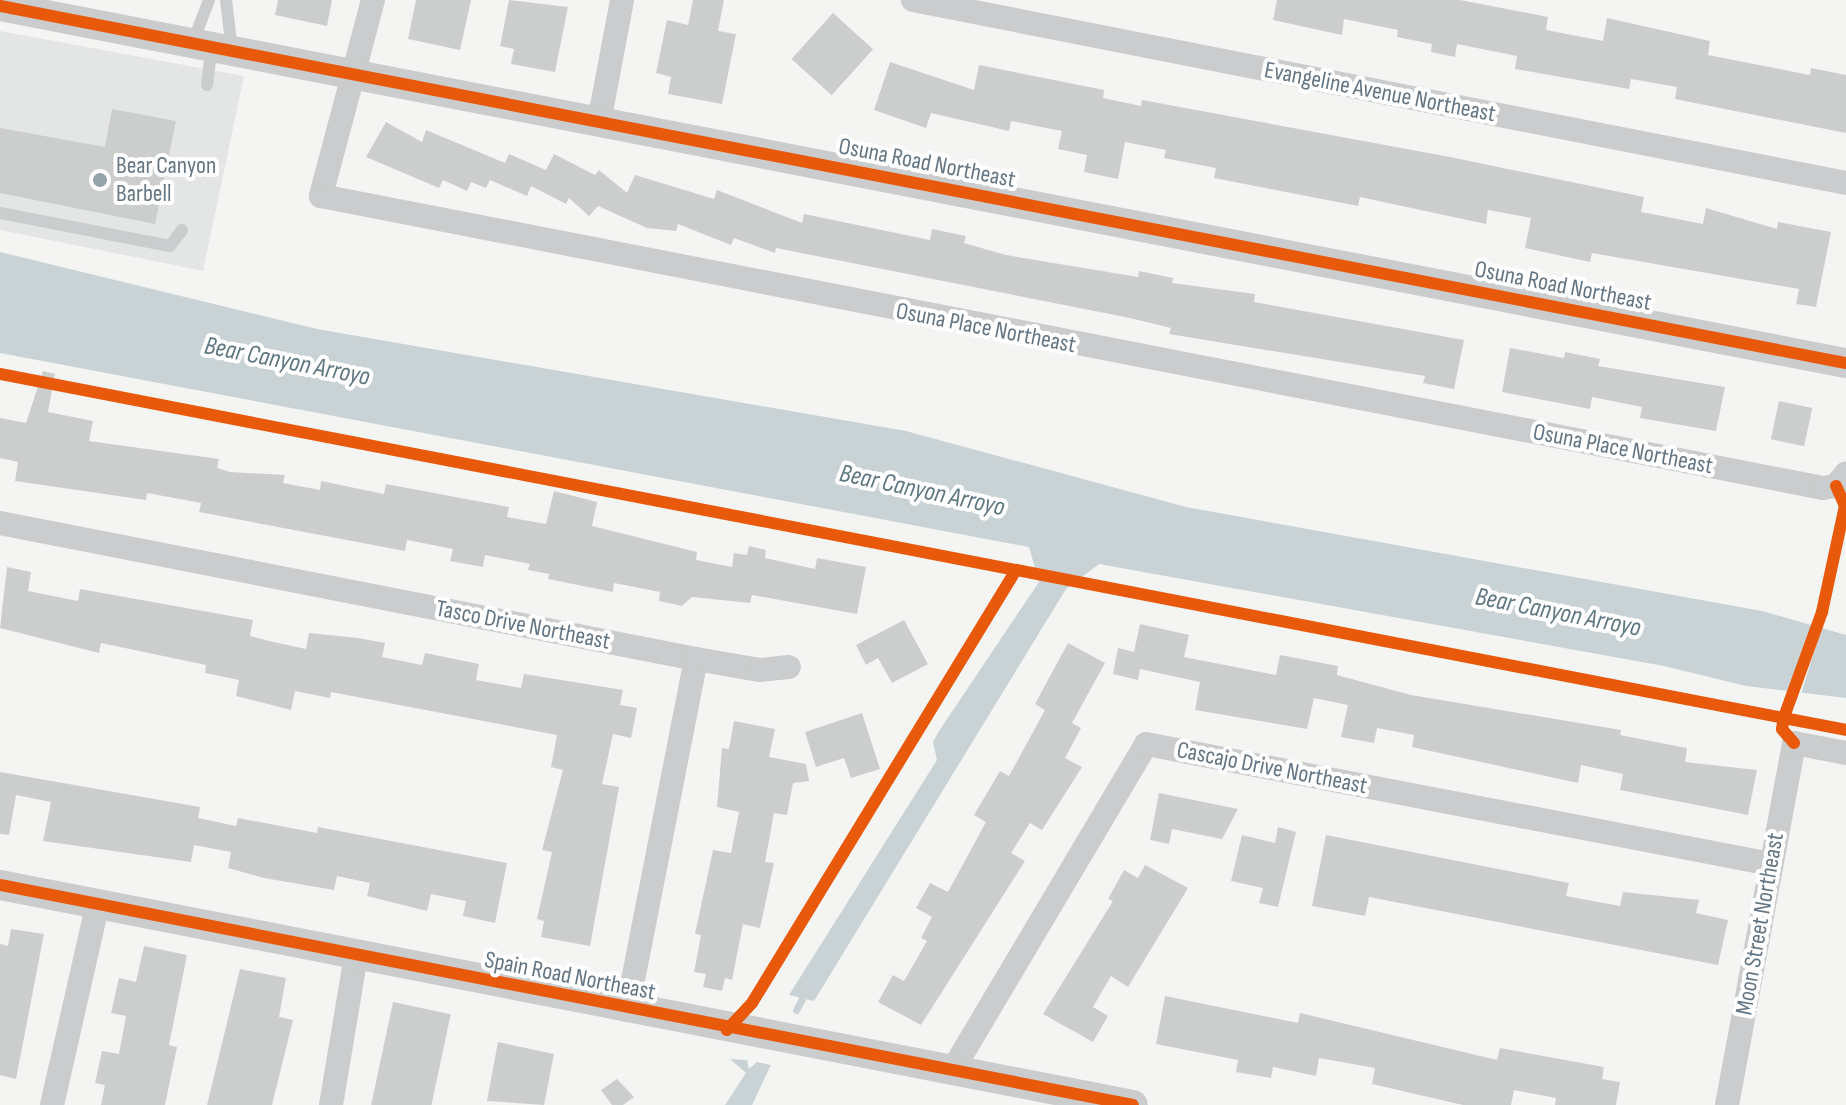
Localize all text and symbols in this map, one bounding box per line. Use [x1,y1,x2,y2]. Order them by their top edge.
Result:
street label: Evangeline Avenue Northeast [1262,55,1498,129]
street label: Osuna Road Northeast [836,132,1018,194]
place label: Bear Canyon Barbell [116,152,216,208]
marker: Bear Canyon Barbell [91,171,109,189]
street label: Osuna Road Northeast [1472,255,1654,317]
street label: Osuna Place Northeast [894,296,1078,360]
water label: Bear Canyon Arroyo [202,331,372,393]
street label: Osuna Place Northeast [1531,417,1715,481]
water label: Bear Canyon Arroyo [837,458,1007,524]
water label: Bear Canyon Arroyo [1473,582,1643,644]
street label: Tasco Drive Northeast [433,594,613,656]
street label: Cascajo Drive Northeast [1174,735,1370,801]
street label: Moon Street Northeast [1730,831,1790,1017]
street label: Spain Road Northeast [482,945,658,1007]

